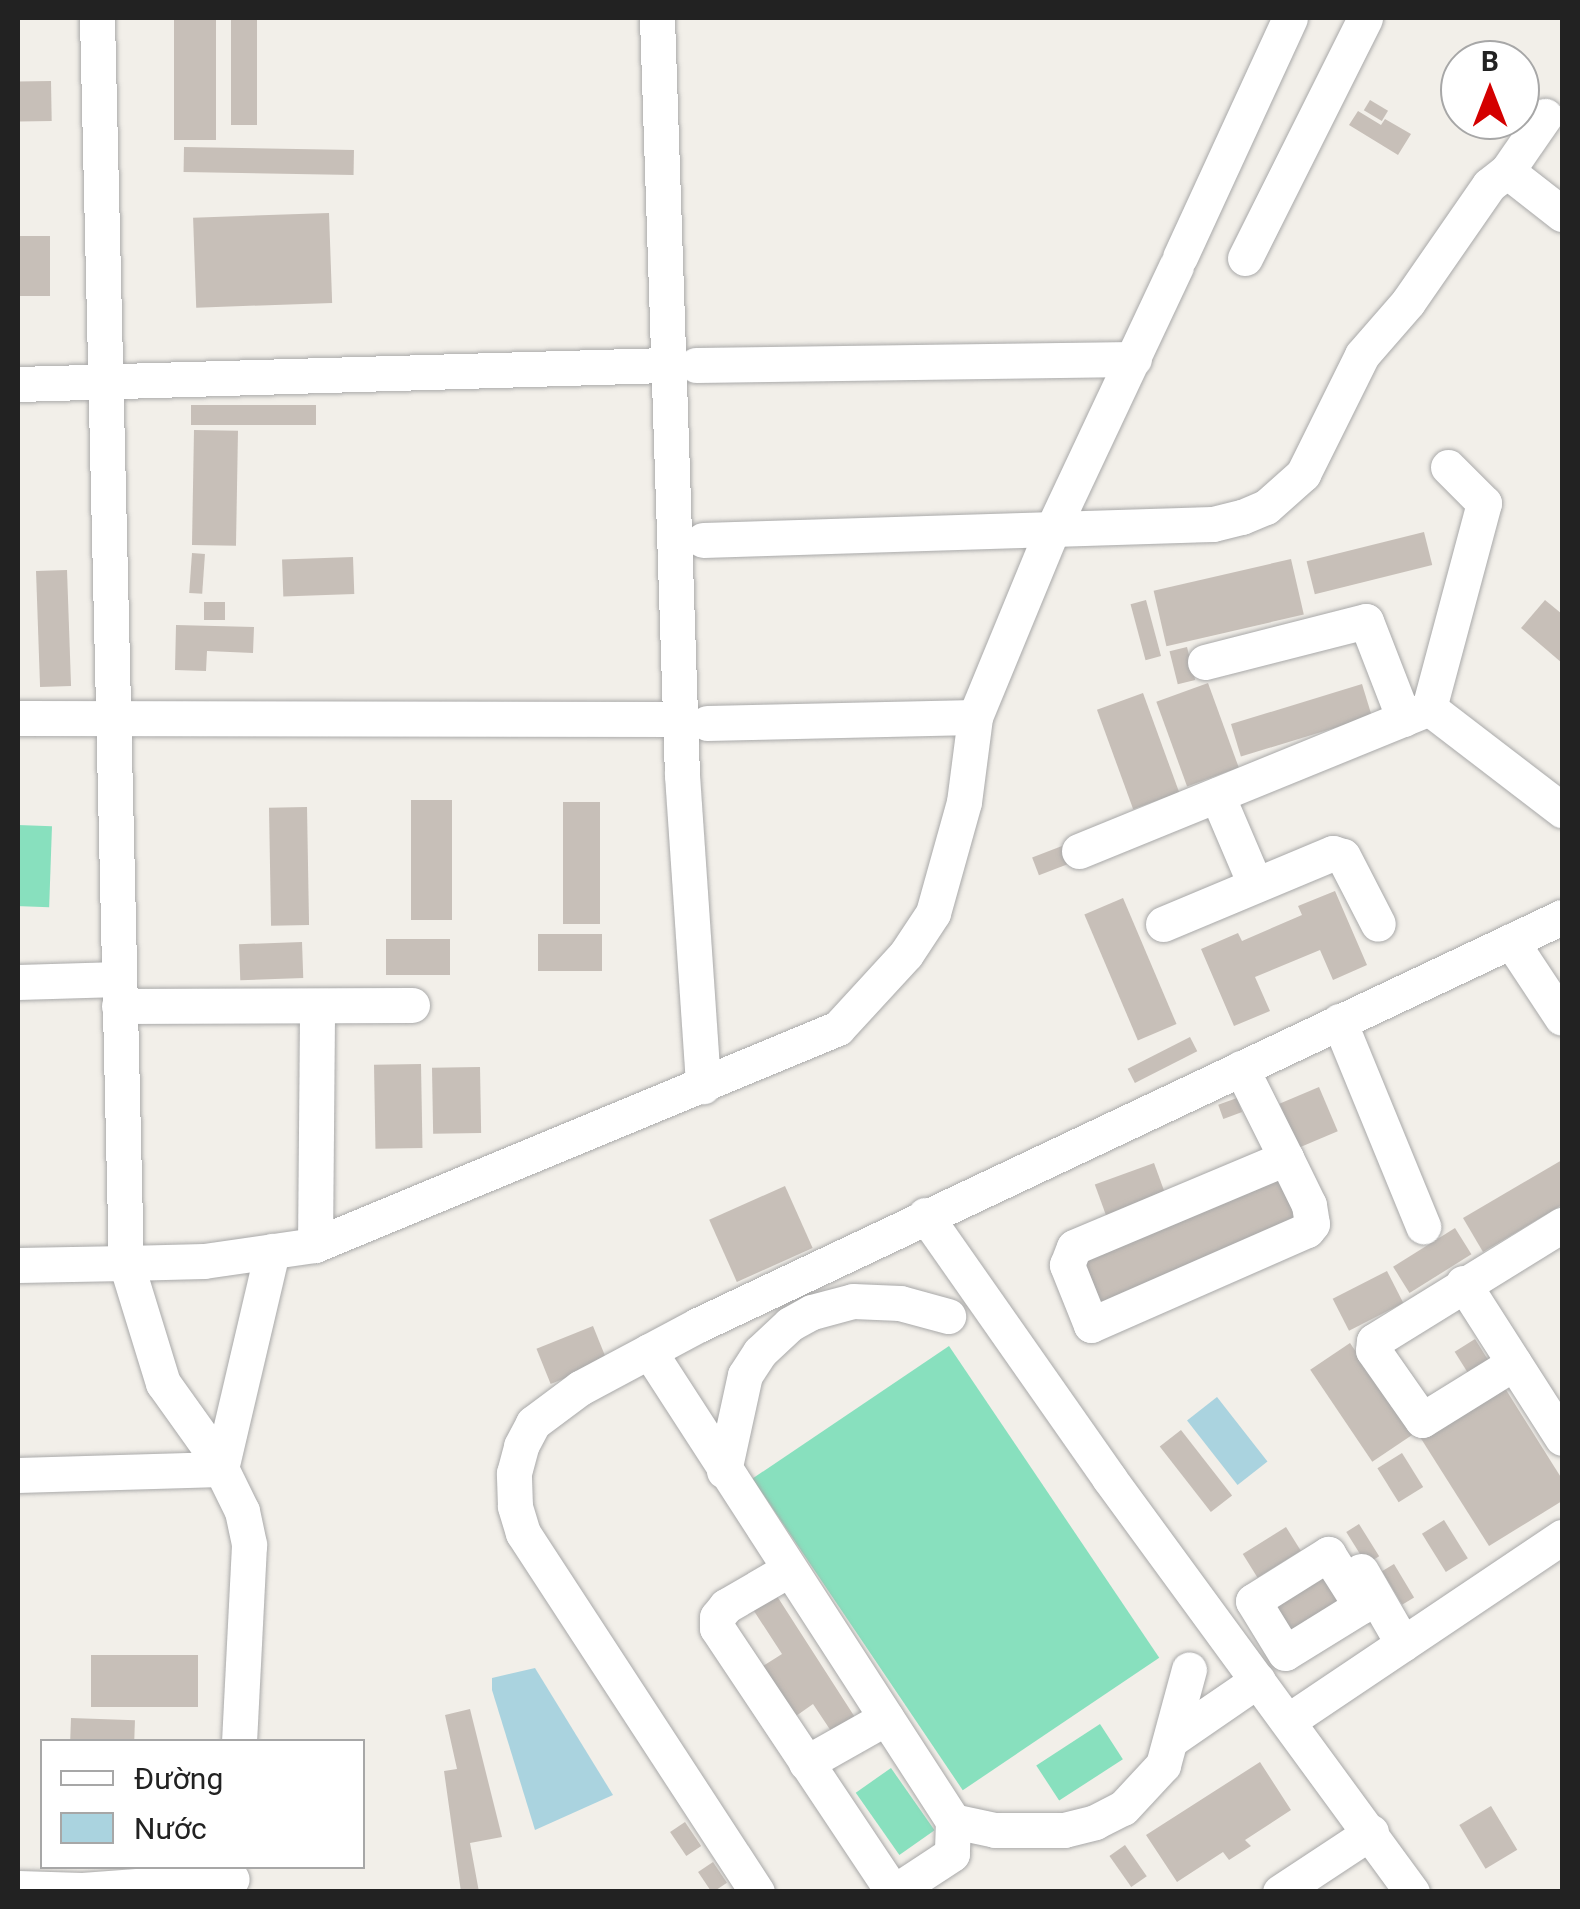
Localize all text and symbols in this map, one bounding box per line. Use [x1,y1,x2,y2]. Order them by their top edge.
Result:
north arrow [1440,40,1540,140]
text: B [1481,45,1499,78]
legend [40,1739,365,1869]
text: Đường [134,1761,223,1796]
text: Nước [134,1811,207,1846]

